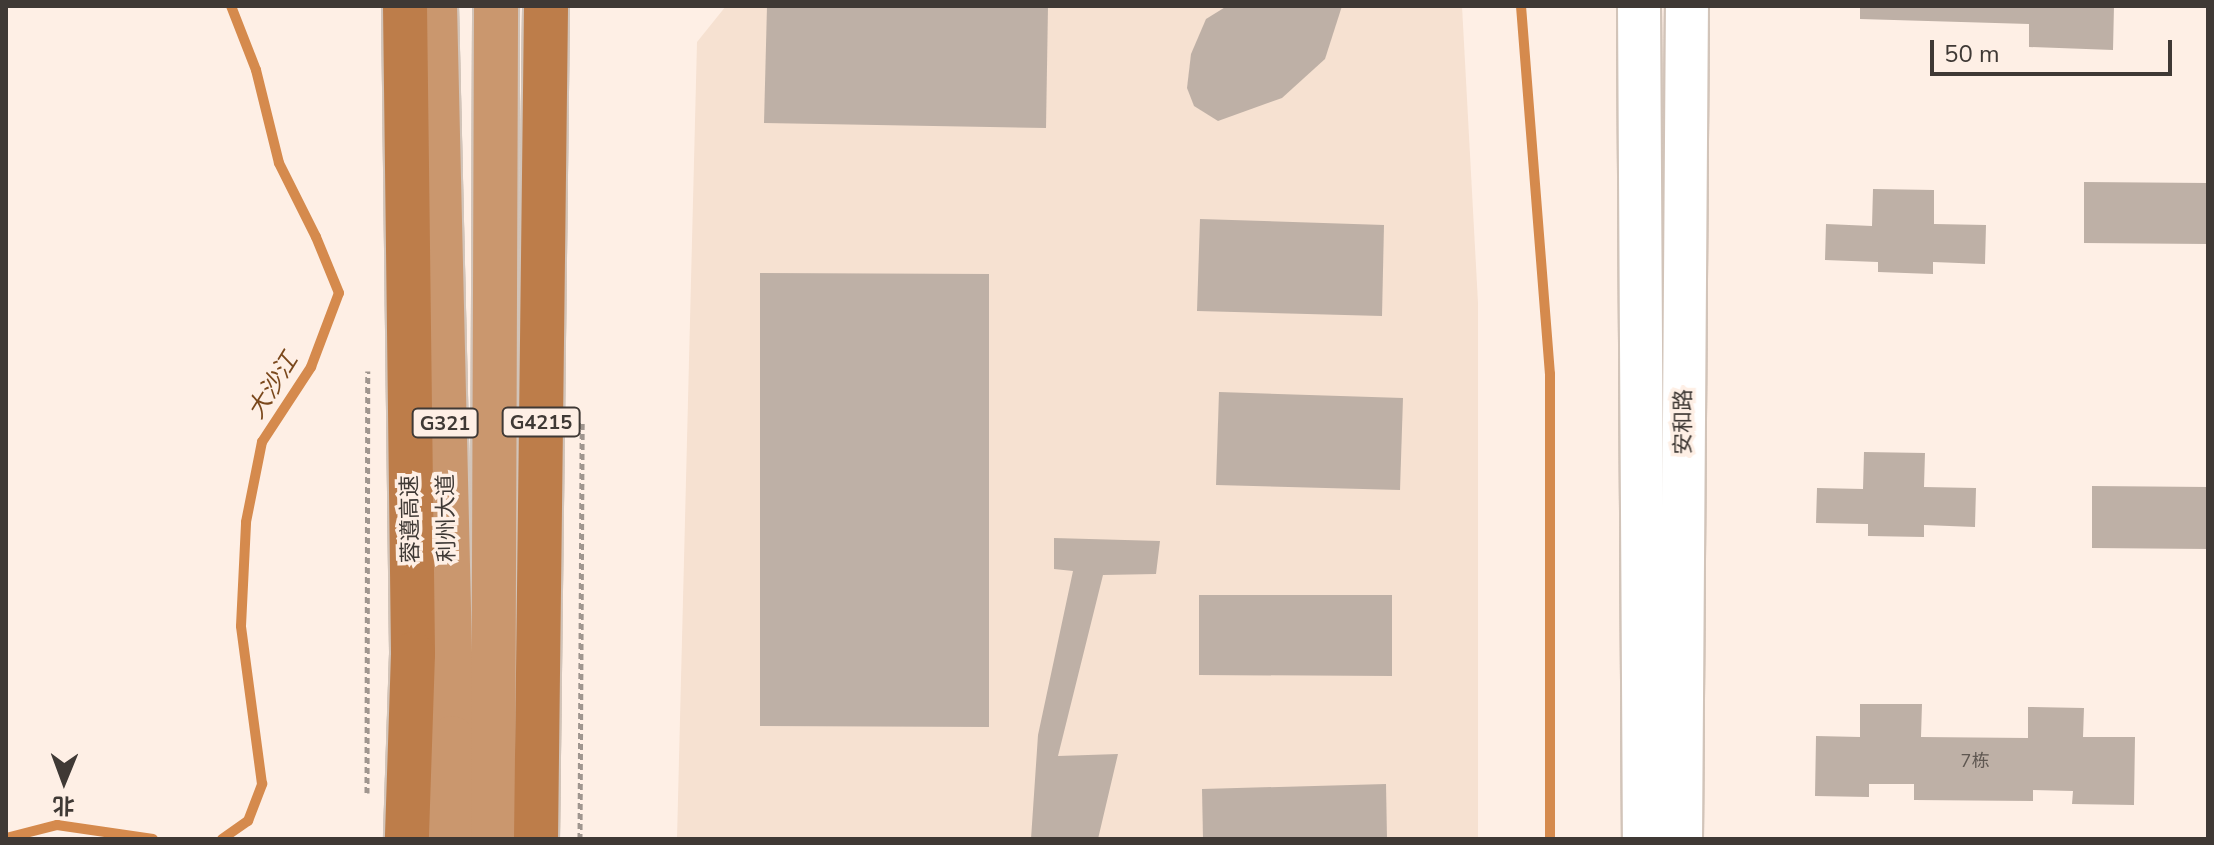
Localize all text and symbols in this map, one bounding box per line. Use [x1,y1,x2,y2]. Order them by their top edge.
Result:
scale bar [1934,24,2176,74]
text: 50 m [1944,38,2000,70]
water label: 大沙江 [242,348,304,424]
street label: 安和路 [1671,389,1697,455]
road number: G4215 [501,406,581,438]
road number: G321 [411,407,479,439]
street label: 利州大道 [433,474,461,562]
street label: 蓉遵高速 [397,475,425,563]
north arrow [24,741,104,821]
house number: 7栋 [1961,750,1989,772]
text: 北 [52,790,75,820]

